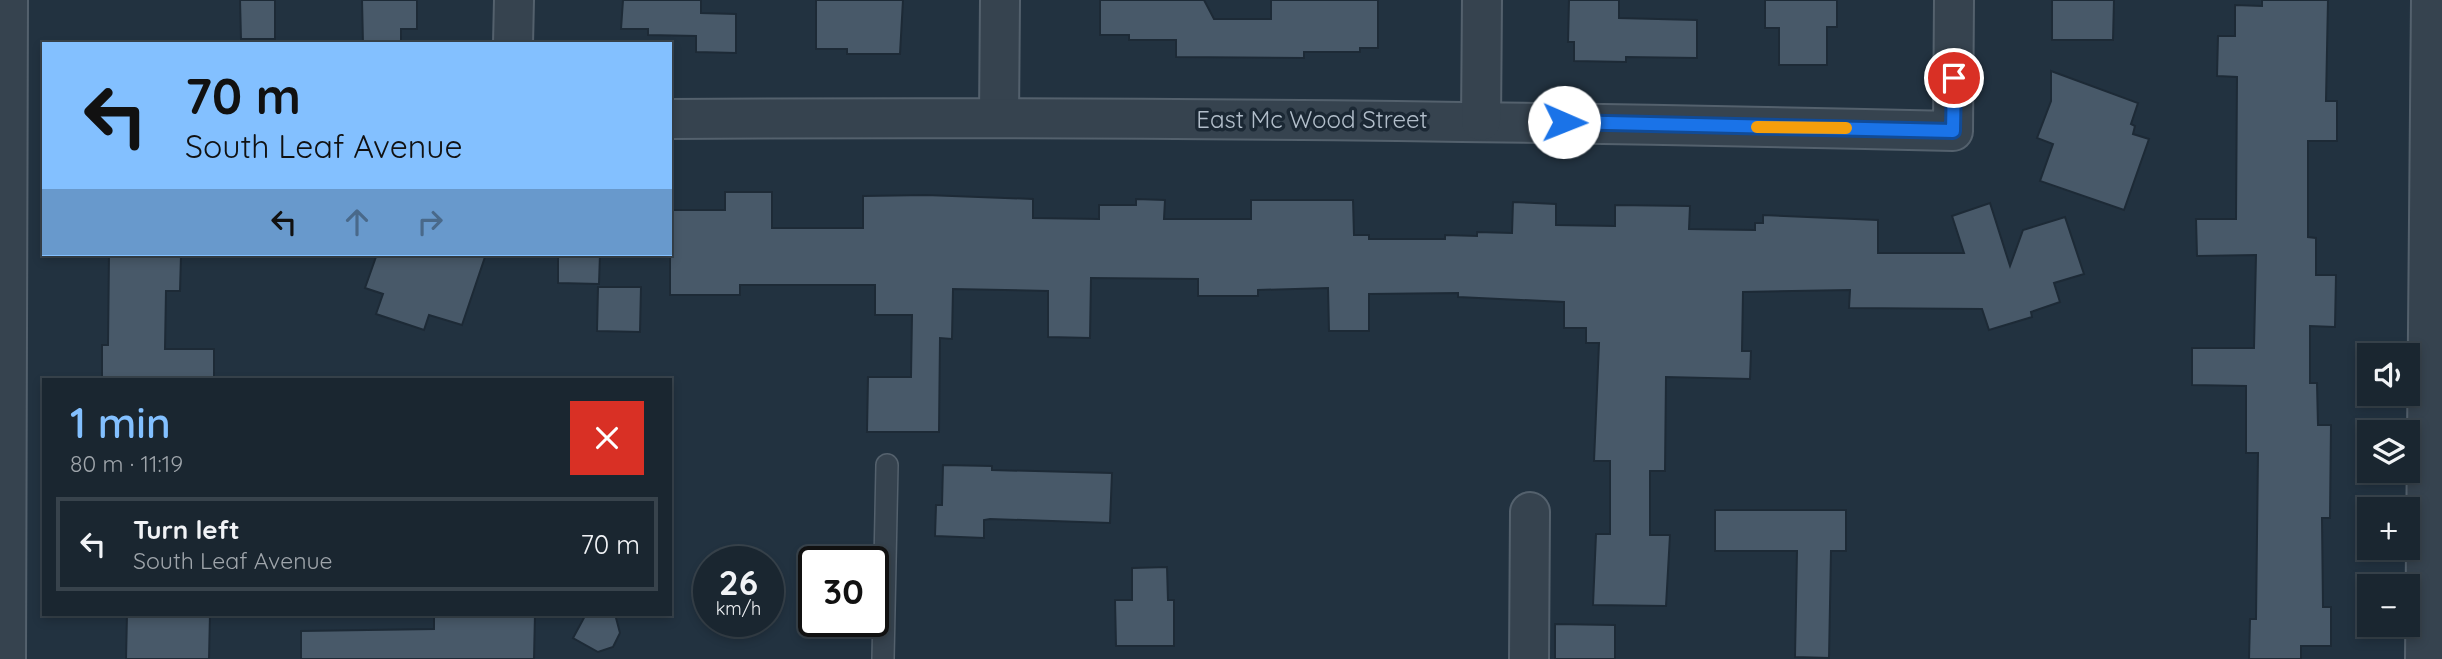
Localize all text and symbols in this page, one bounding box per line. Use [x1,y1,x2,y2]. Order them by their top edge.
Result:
pin [1924,48,1984,108]
icon: arrive [1935,59,1973,97]
text: 70 m [185,65,301,126]
icon: left [70,70,161,161]
position arrow [1527,85,1601,159]
street label: East Mc Wood Street [1196,104,1428,134]
text: South Leaf Avenue [185,126,463,166]
icon: left [265,203,303,241]
icon: ahead [338,203,376,241]
icon: right [411,203,449,241]
map controls [2357,343,2420,637]
button: sound [2357,343,2420,406]
text: 1 min [70,396,171,449]
button: close [570,401,644,475]
button: layers [2357,420,2420,483]
text: 80 m · 11:19 [70,449,183,478]
button: + [2357,497,2420,560]
text: Turn left [133,513,240,546]
icon: left [74,525,112,563]
text: 70 m [580,528,640,561]
text: South Leaf Avenue [133,546,333,575]
speed limit sign: 30 [798,546,889,637]
text: 26 [719,560,758,604]
button: − [2357,574,2420,637]
text: km/h [716,597,761,620]

